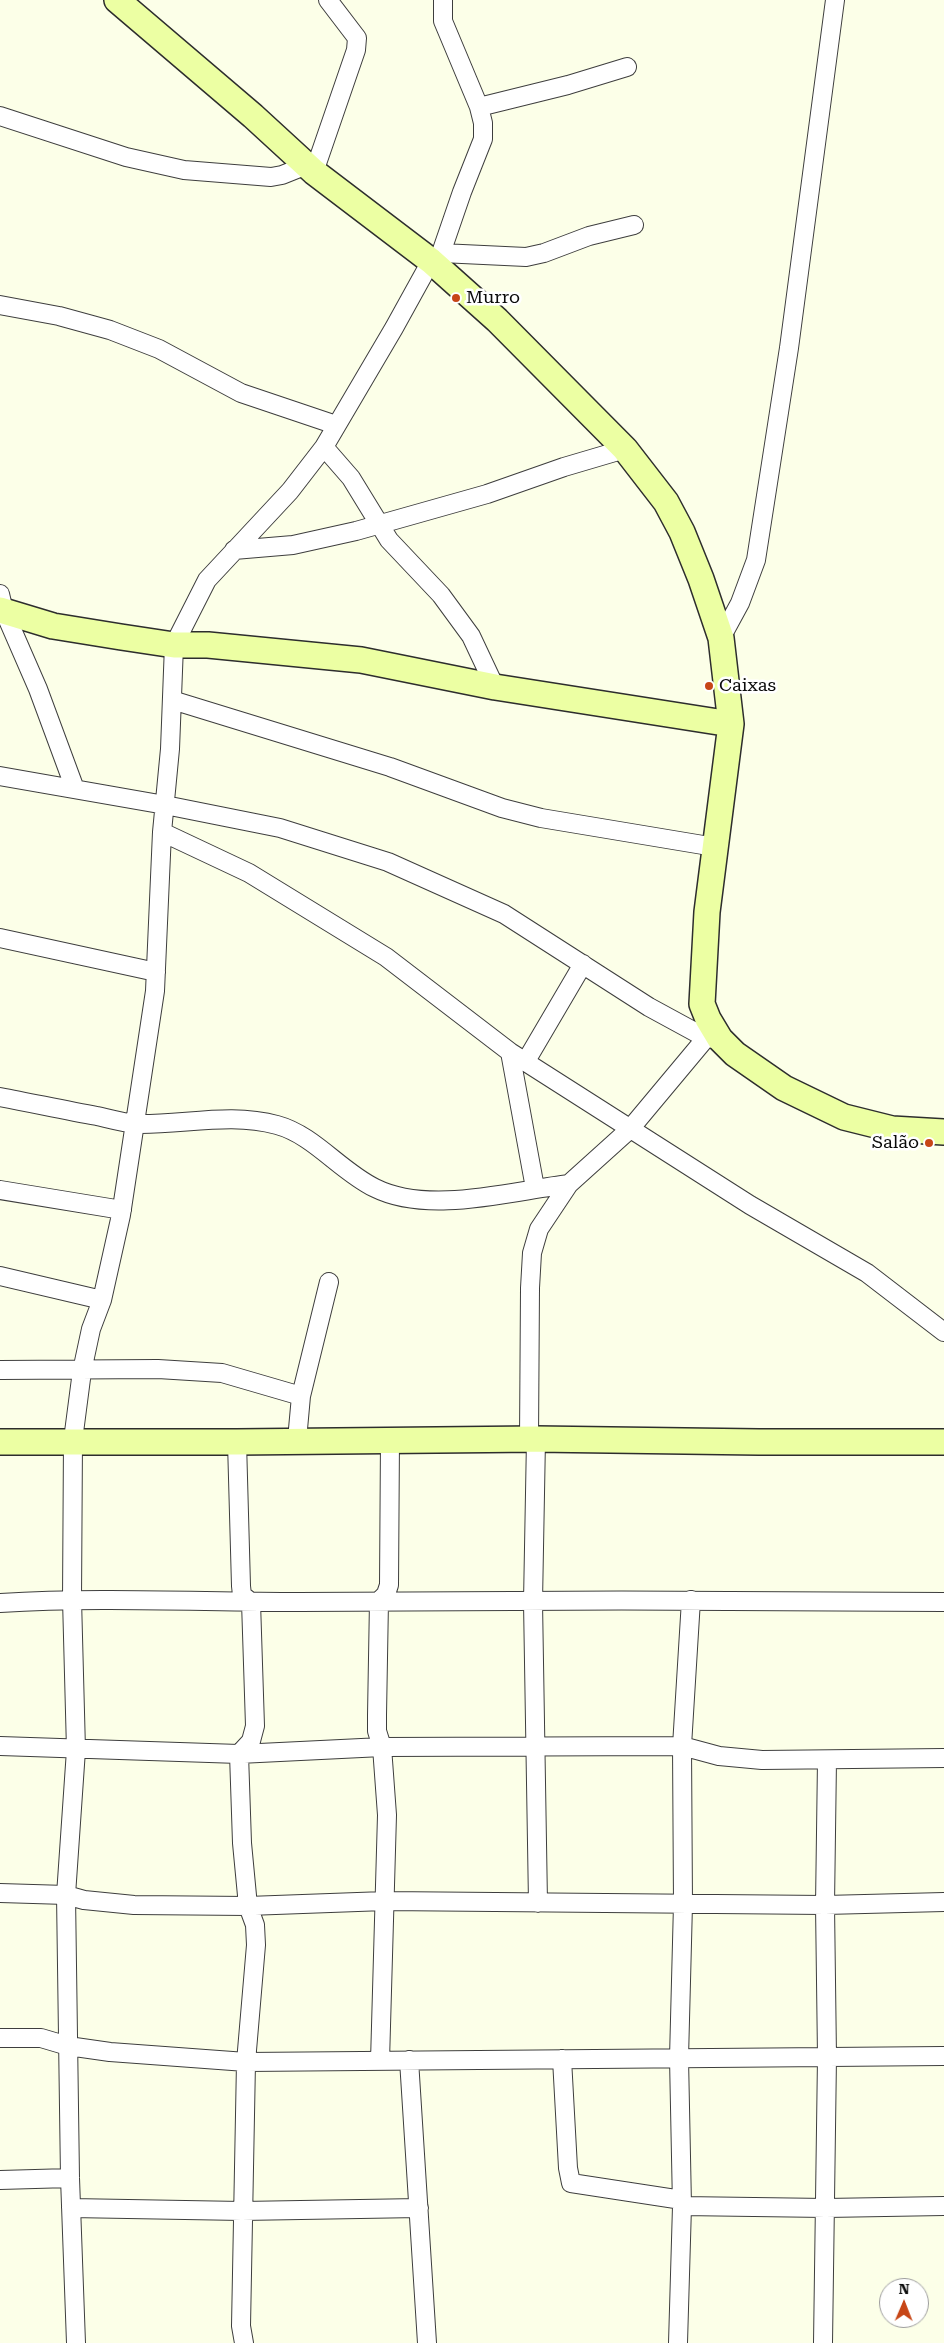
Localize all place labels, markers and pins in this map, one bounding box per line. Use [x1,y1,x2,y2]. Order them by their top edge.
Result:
place label: Murro [466,287,520,309]
marker: Murro [450,292,462,304]
place label: Caixas [719,675,776,697]
marker: Caixas [703,680,715,692]
place label: Salão [872,1132,919,1154]
marker: Salão [923,1137,935,1149]

